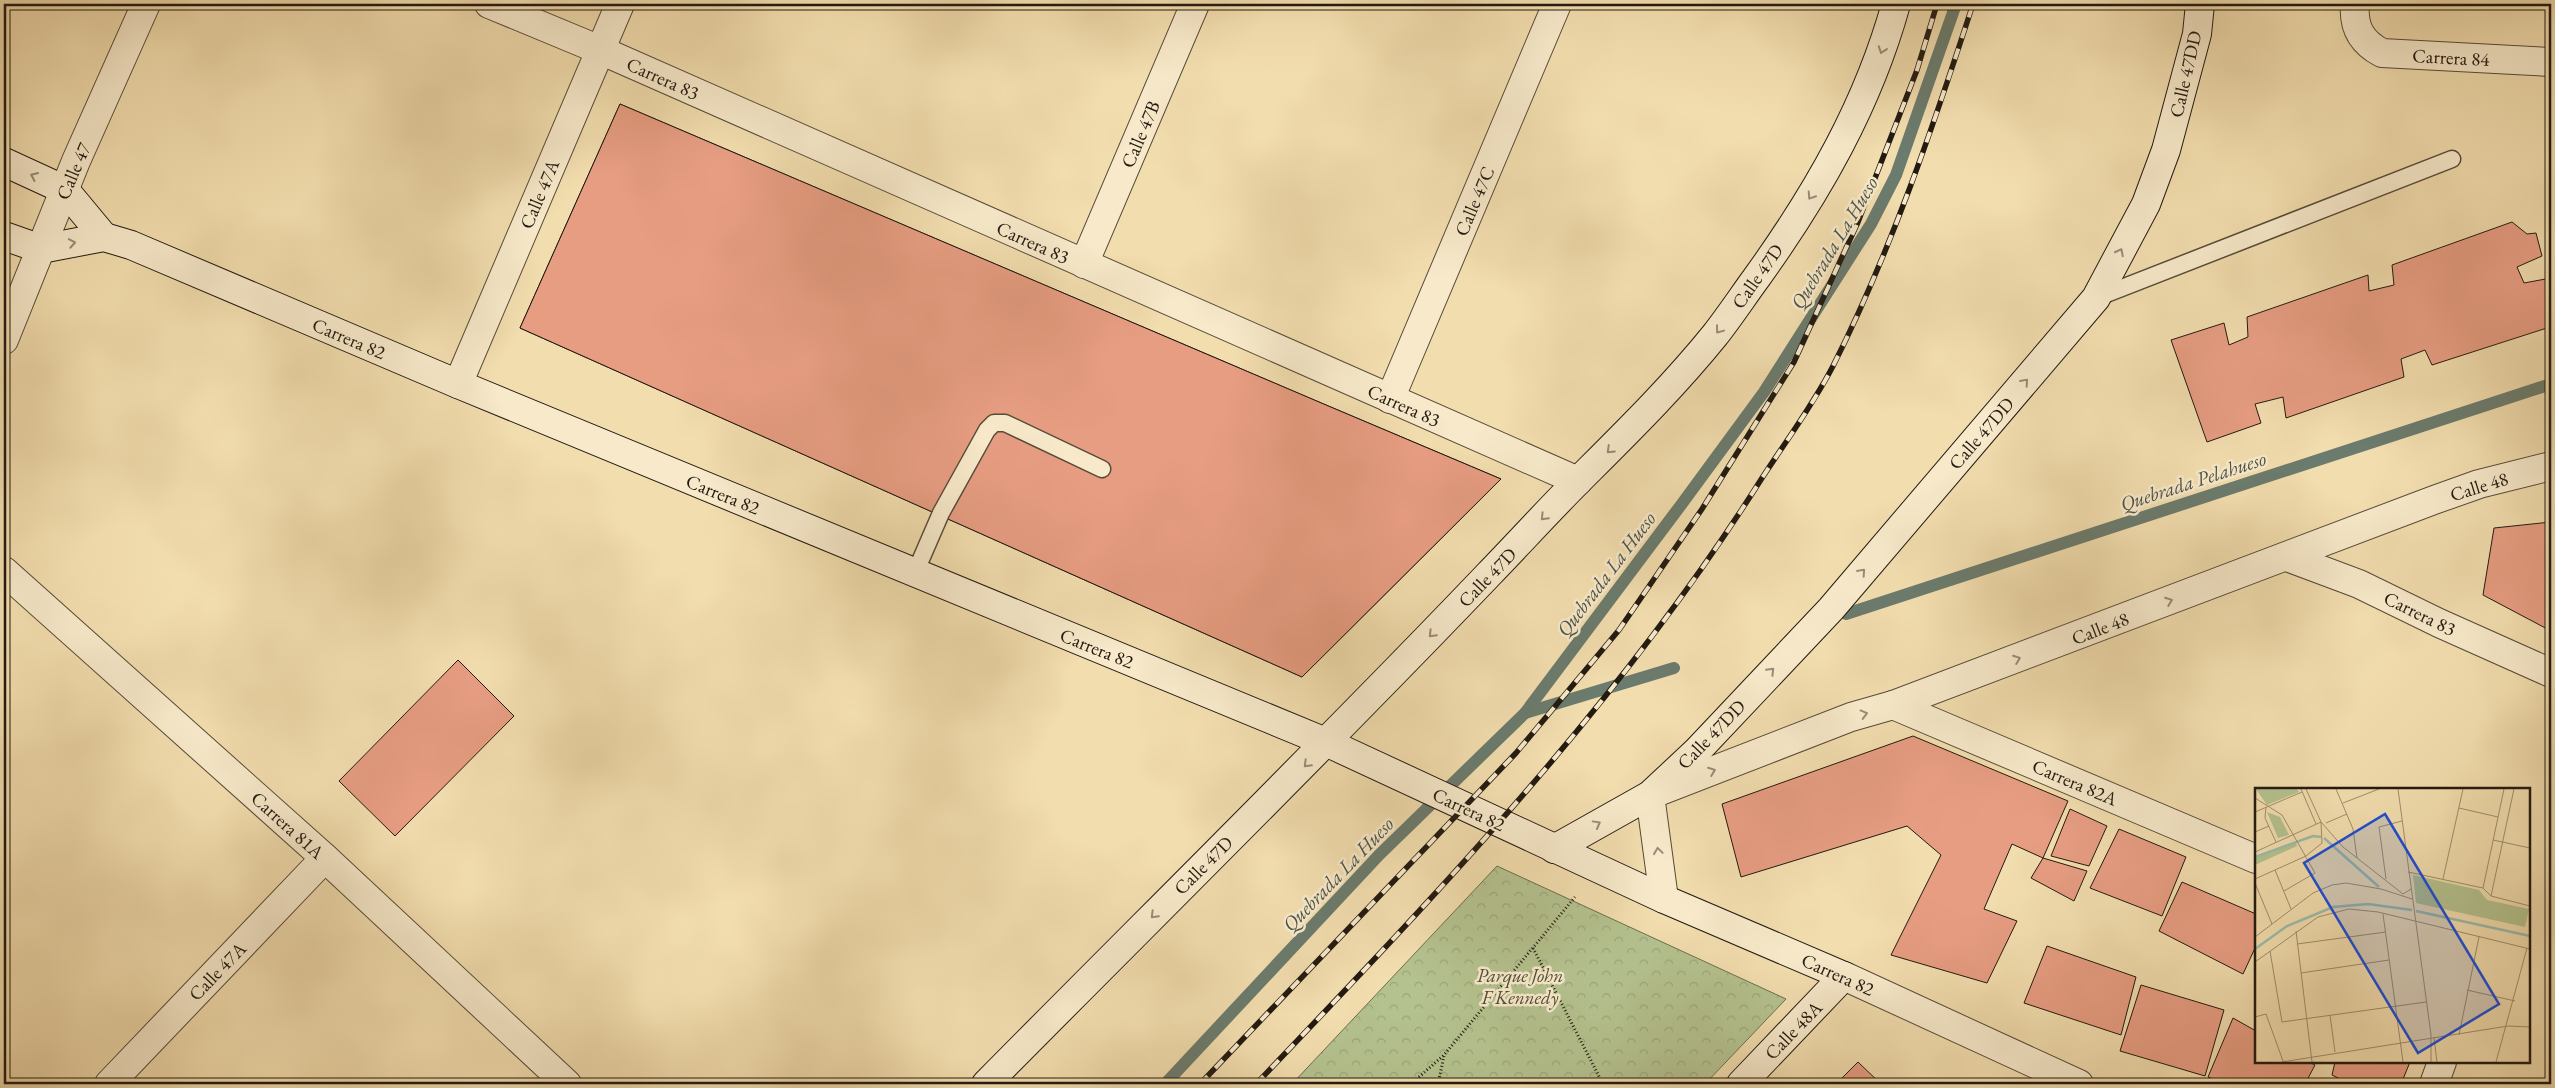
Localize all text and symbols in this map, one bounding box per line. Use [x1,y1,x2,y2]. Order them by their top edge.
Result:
street label: Calle 47DD [2163,28,2208,120]
street label: Carrera 84 [2412,43,2491,72]
one-way arrow [1878,45,1888,54]
street label: Carrera 83 [622,51,703,106]
street label: Calle 47B [1115,97,1166,172]
street label: Calle 47 [50,138,97,204]
street label: Calle 47A [514,155,566,233]
street label: Calle 47C [1449,163,1500,240]
one-way arrow [30,171,39,182]
water label: Quebrada La Hueso [1784,172,1884,314]
one-way arrow [1808,191,1818,200]
street label: Carrera 83 [992,215,1073,270]
one-way arrow [68,238,77,248]
street label: Calle 47D [1726,239,1789,314]
one-way arrow [2114,248,2124,257]
street label: Carrera 82 [308,312,389,365]
one-way arrow [1716,324,1725,334]
street label: Carrera 83 [1363,378,1444,433]
one-way arrow [2019,379,2028,388]
street label: Calle 47DD [1943,392,2020,475]
one-way arrow [1607,444,1616,453]
water label: Quebrada Pelahueso [2117,445,2270,517]
street label: Calle 48 [2447,466,2511,507]
street label: Carrera 82 [682,468,763,521]
water label: Quebrada La Hueso [1551,506,1662,642]
one-way arrow [1541,511,1550,520]
street label: Calle 47D [1453,542,1522,613]
one-way arrow [1857,569,1865,578]
street label: Carrera 83 [2380,585,2460,642]
one-way arrow [2164,597,2172,607]
street label: Calle 48 [2068,606,2133,651]
street label: Carrera 82 [1056,622,1137,675]
one-way arrow [1429,629,1438,638]
one-way arrow [2012,655,2020,665]
one-way arrow [1765,667,1774,676]
street label: Calle 47DD [1672,694,1751,775]
one-way arrow [1859,709,1867,719]
street label: Carrera 82A [2028,753,2122,812]
one-way arrow [1303,758,1312,767]
one-way arrow [1707,767,1716,777]
street label: Carrera 82 [1429,782,1509,837]
street label: Carrera 81A [246,786,330,865]
inset map [2255,788,2530,1063]
water label: Quebrada La Hueso [1277,811,1400,937]
one-way arrow [1591,821,1600,831]
street label: Calle 47D [1168,830,1238,900]
one-way arrow [1653,846,1663,855]
one-way arrow [1150,909,1159,918]
street label: Calle 47A [183,936,252,1006]
street label: Carrera 82 [1797,947,1878,1002]
park label: Parque John F Kennedy [1477,963,1563,1010]
street label: Calle 48A [1759,995,1828,1065]

